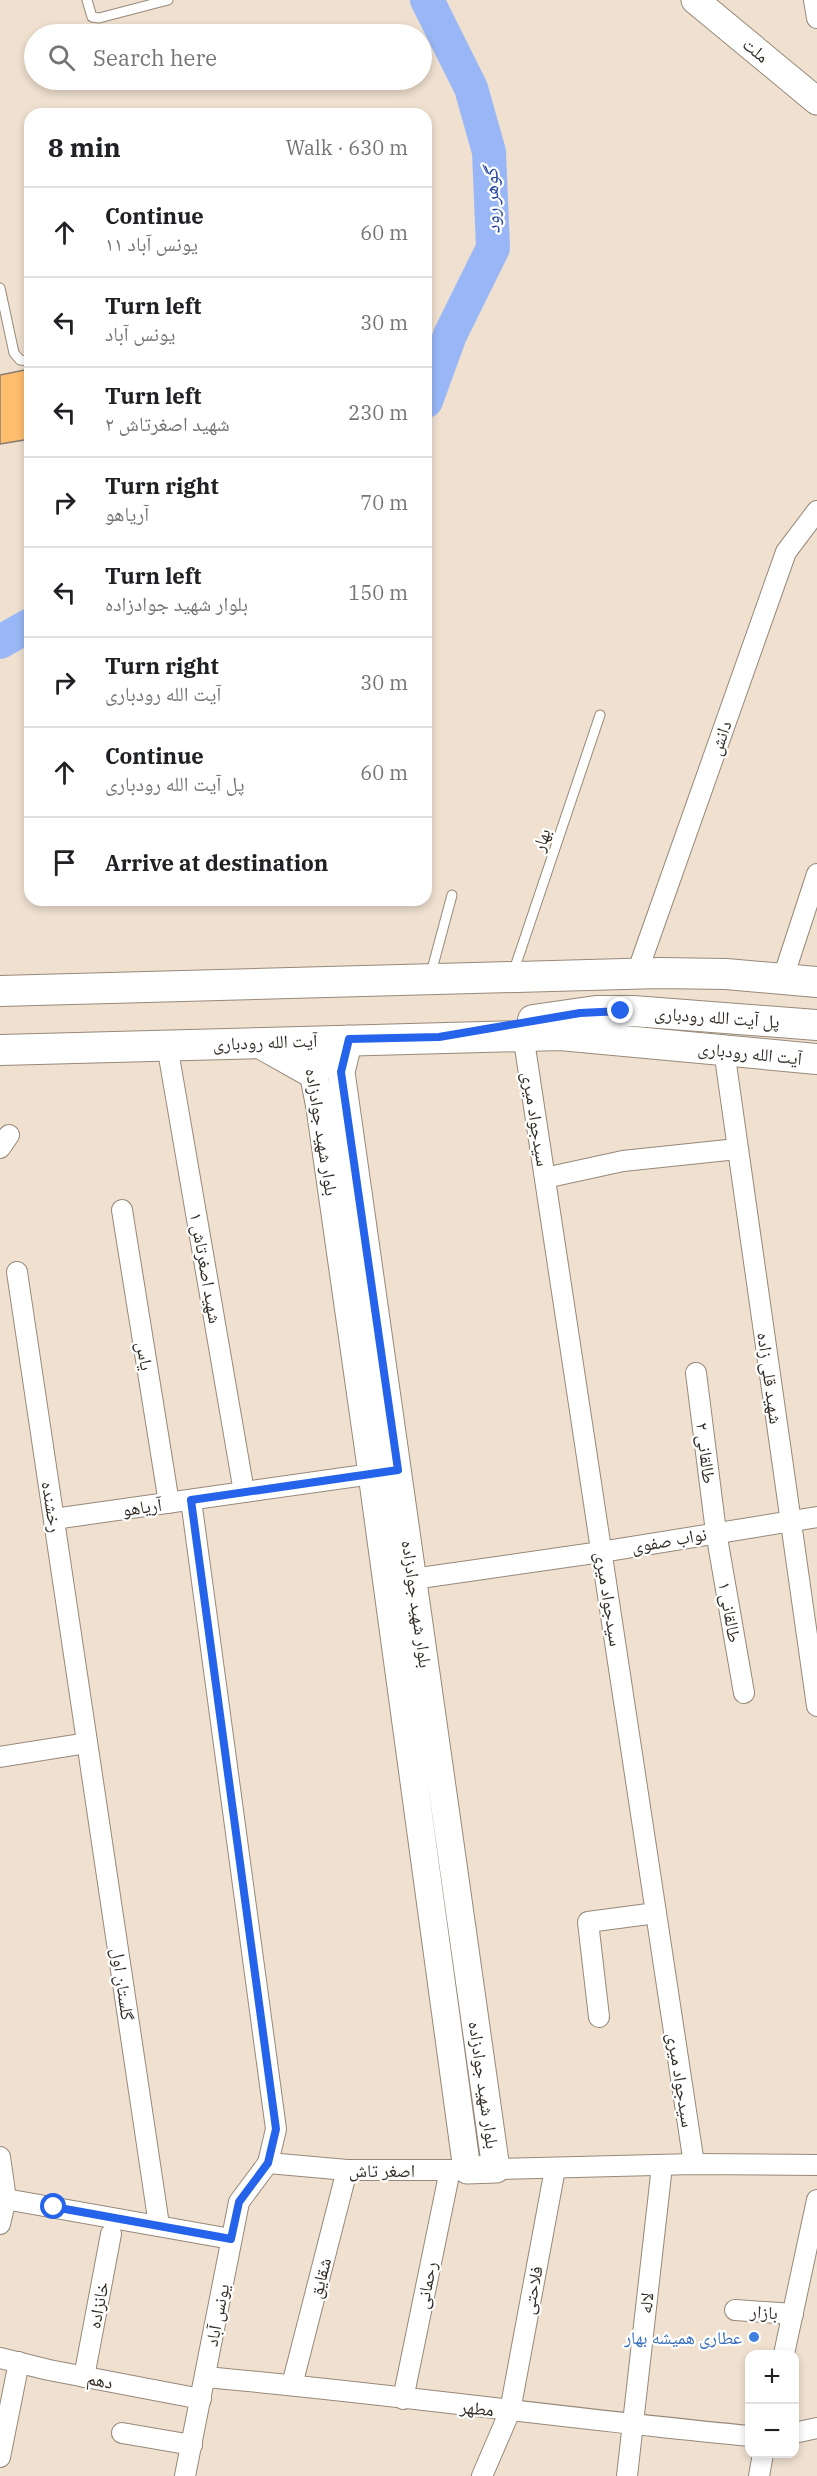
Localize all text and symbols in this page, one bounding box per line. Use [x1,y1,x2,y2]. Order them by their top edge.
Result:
search box [24,24,432,90]
street label: ملت [738,32,774,68]
icon: search [45,41,78,74]
text: Search here [93,43,217,72]
text: 8 min [48,130,121,164]
text: Walk · 630 m [286,134,408,161]
water label: گوهر رود [476,163,506,234]
text: Continue [105,201,204,230]
icon: ahead [48,216,81,249]
text: 60 m [360,219,408,246]
text: یونس آباد ۱۱ [105,230,198,257]
text: Turn left [105,291,201,320]
icon: left [48,306,81,339]
text: 30 m [360,309,408,336]
text: یونس آباد [105,320,175,347]
text: Turn left [105,381,201,410]
icon: left [48,396,81,429]
text: 230 m [348,399,408,426]
text: شهید اصغرتاش ۲ [105,410,230,437]
text: Turn right [105,471,219,500]
icon: right [48,486,81,519]
text: 70 m [360,489,408,516]
text: آریاهو [105,500,149,527]
text: Turn left [105,561,201,590]
icon: left [48,576,81,609]
text: 150 m [348,579,408,606]
text: بلوار شهید جوادزاده [105,590,248,617]
text: Turn right [105,651,219,680]
icon: right [48,666,81,699]
text: 30 m [360,669,408,696]
text: آیت الله رودباری [105,680,221,707]
street label: دانش [703,718,737,758]
text: Continue [105,741,204,770]
icon: ahead [48,756,81,789]
text: 60 m [360,759,408,786]
text: پل آیت الله رودباری [105,770,245,797]
street label: بهار [526,825,556,856]
icon: arrive [48,846,81,879]
text: Arrive at destination [105,848,328,877]
route end [607,997,633,1023]
street label: پل آیت الله رودباری [654,1001,780,1033]
street label: آیت الله رودباری [212,1029,318,1055]
street label: آیت الله رودباری [697,1036,804,1070]
street label: بلوار شهید جوادزاده [301,1067,343,1197]
street label: سیدجواد میری [517,1070,555,1168]
street label: شهید اصغرتاش ۱ [185,1211,227,1325]
street label: شهید قلی زاده [752,1331,788,1425]
street label: یاس [131,1340,159,1372]
street label: طالقانی ۲ [691,1421,721,1485]
street label: رخشنده [37,1480,67,1534]
street label: آریاهو [121,1493,164,1521]
street label: نواب صفوی [629,1522,709,1558]
street label: بلوار شهید جوادزاده [397,1539,437,1669]
street label: سیدجواد میری [590,1550,628,1648]
street label: طالقانی ۱ [713,1580,747,1644]
street label: گلستان اول [107,1946,140,2022]
street label: بلوار شهید جوادزاده [464,2020,504,2150]
street label: سیدجواد میری [662,2031,700,2129]
street label: اصغر تاش [349,2159,415,2182]
route start [40,2193,66,2219]
street label: شقایق [304,2255,336,2301]
street label: رحمانی [410,2259,442,2311]
street label: فلاحتی [516,2264,548,2316]
street label: خانزاده [82,2280,114,2330]
street label: یونس آباد [200,2282,234,2348]
street label: لاله [633,2291,659,2315]
street label: بازار [748,2299,779,2324]
place label: عطاری همیشه بهار [623,2326,742,2349]
marker: عطاری همیشه بهار [747,2330,761,2344]
map controls [745,2350,799,2458]
button: + [745,2350,799,2404]
street label: دهم [85,2366,115,2395]
street label: مطهر [458,2395,495,2421]
button: − [745,2404,799,2458]

